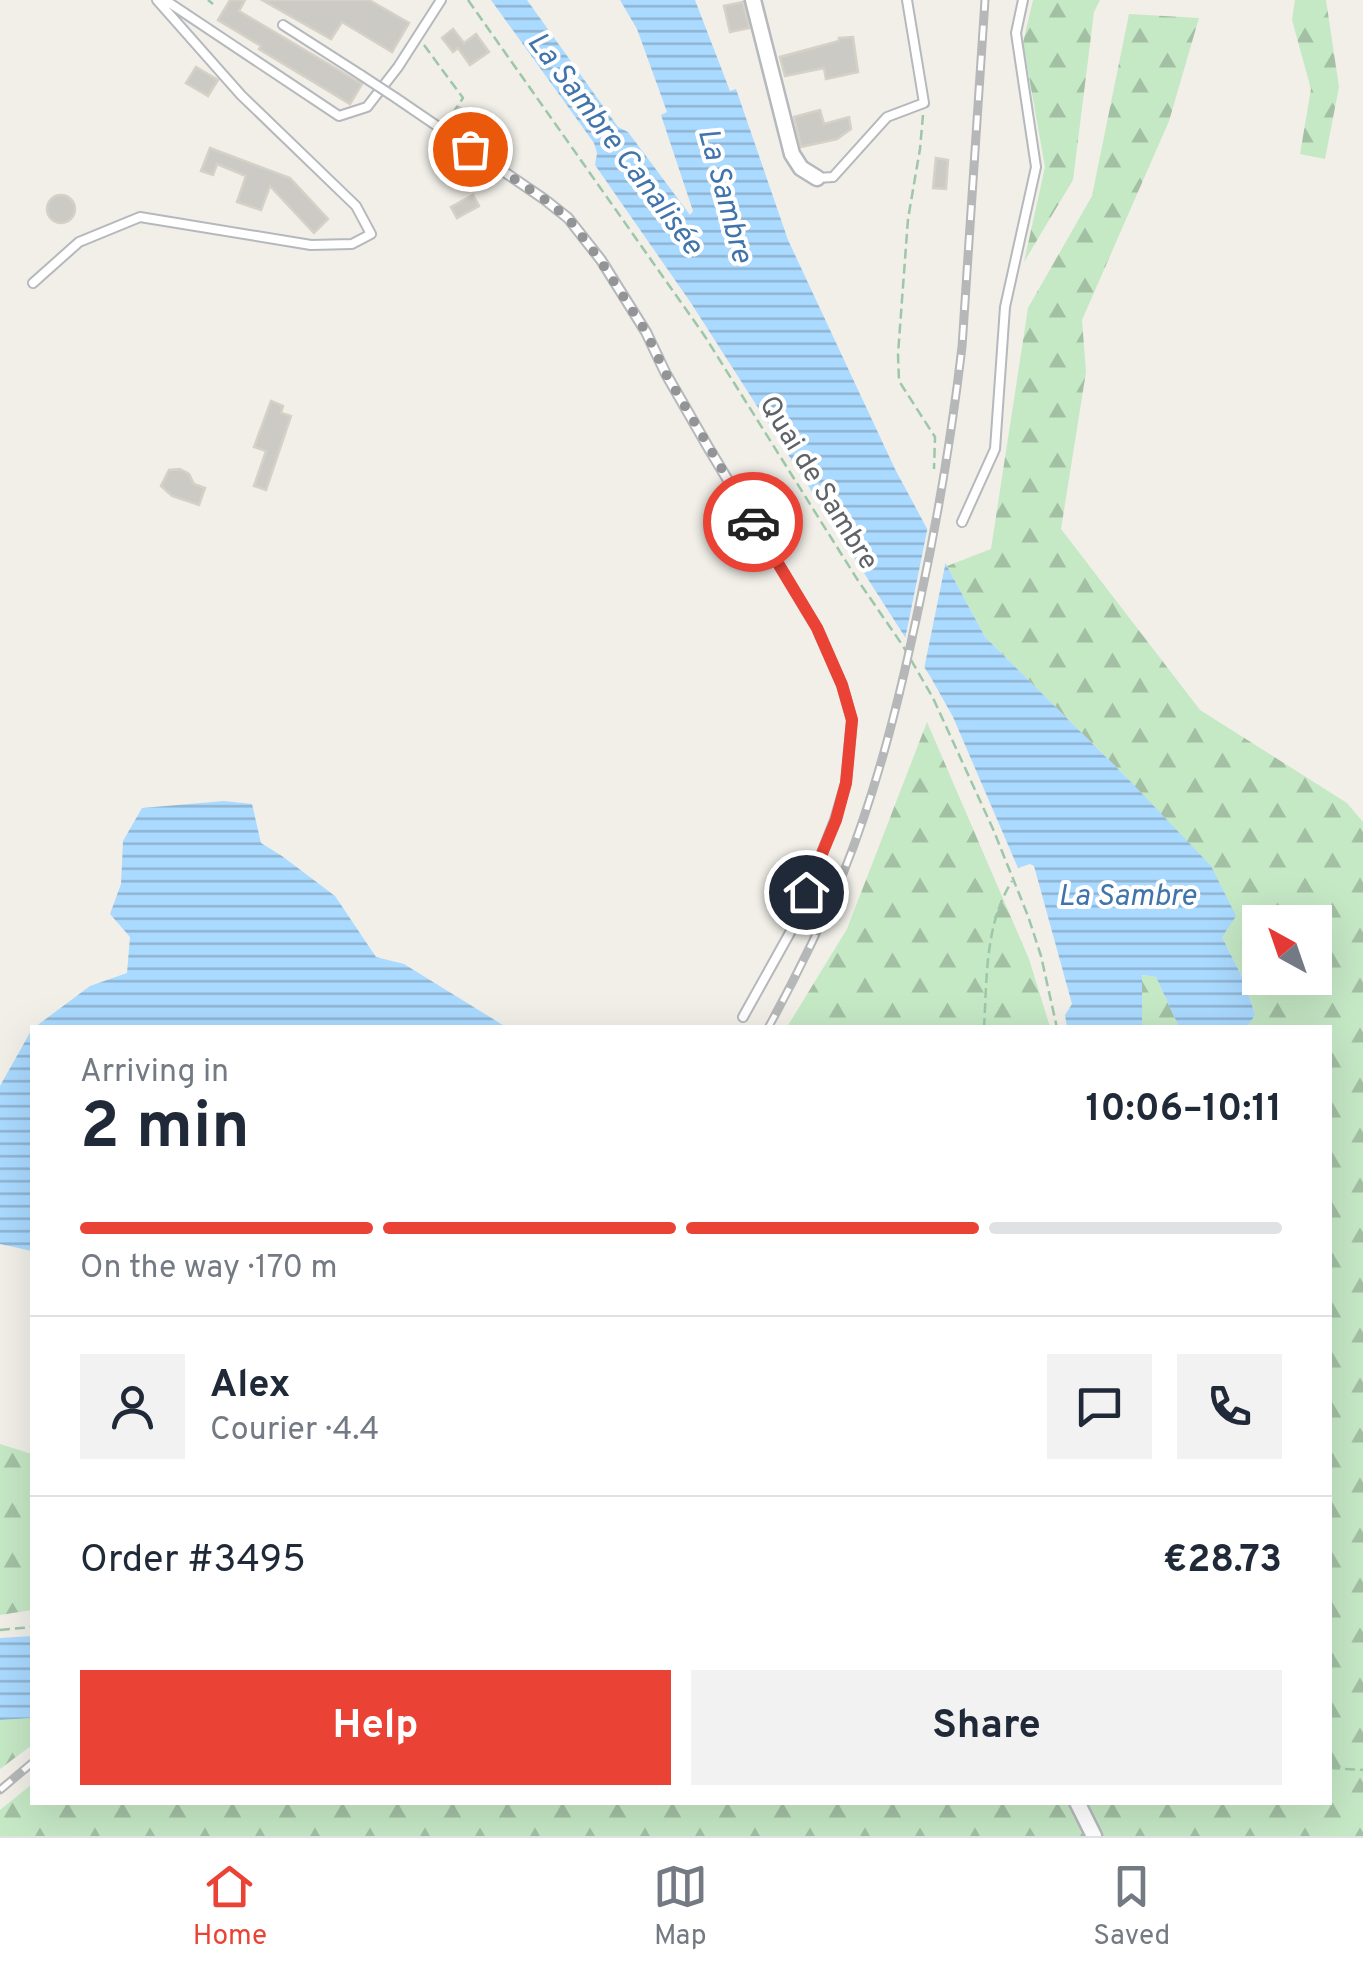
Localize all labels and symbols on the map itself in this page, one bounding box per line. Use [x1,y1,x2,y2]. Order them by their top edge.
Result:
water label: La Sambre Canalisée [518,26,710,264]
pin [428,107,513,192]
water label: La Sambre [688,124,759,267]
street label: Quai de Sambre [750,390,885,577]
courier [703,472,803,572]
pin [764,850,849,935]
water label: La Sambre [1058,879,1196,916]
north arrow [1242,905,1332,995]

